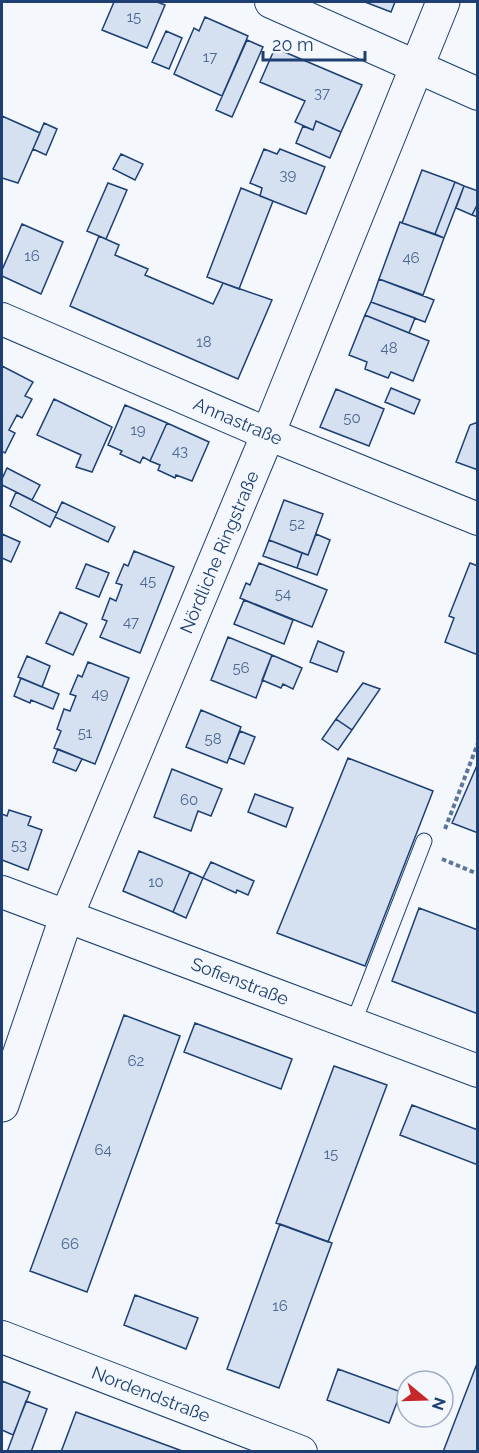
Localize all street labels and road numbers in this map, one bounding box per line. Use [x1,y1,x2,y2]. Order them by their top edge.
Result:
street label: Annastraße [191,393,286,449]
street label: Nördliche Ringstraße [175,467,263,636]
street label: Sofienstraße [188,953,292,1009]
street label: Nordendstraße [89,1362,214,1426]

